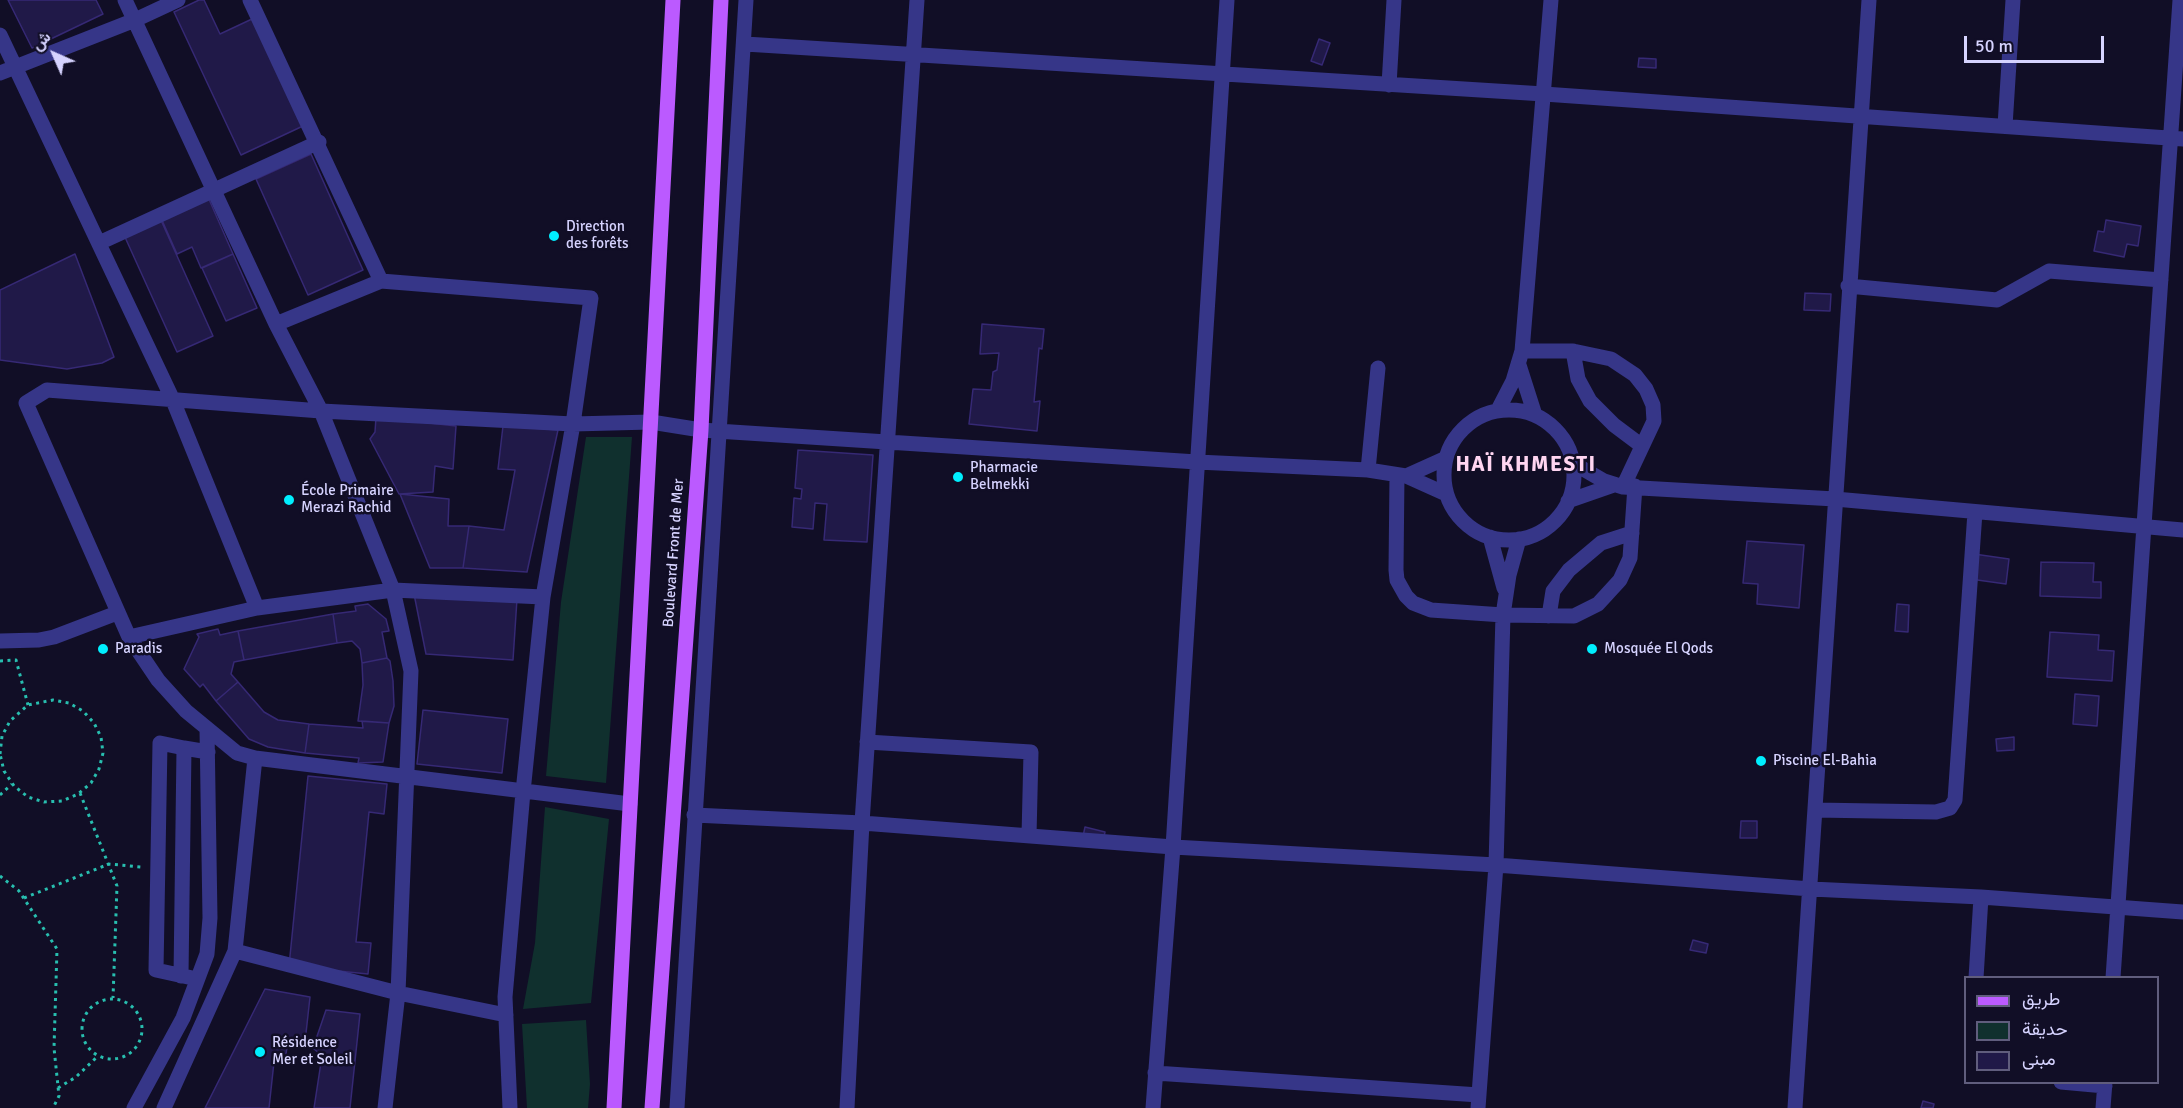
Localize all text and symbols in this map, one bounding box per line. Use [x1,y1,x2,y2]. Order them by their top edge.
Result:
north arrow [24,24,84,84]
scale bar [1967,24,2106,62]
text: ش [27,27,55,55]
text: 50 m [1975,35,2013,57]
place label: Direction des forêts [566,218,629,253]
marker: Direction des forêts [547,229,561,243]
district label: HAÏ KHMESTI [1455,452,1597,478]
place label: Pharmacie Belmekki [970,459,1038,494]
marker: Pharmacie Belmekki [951,470,965,484]
street label: Boulevard Front de Mer [660,478,688,628]
place label: École Primaire Merazi Rachid [301,482,394,517]
marker: École Primaire Merazi Rachid [282,493,296,507]
place label: Paradis [115,640,162,658]
place label: Mosquée El Qods [1604,640,1713,658]
marker: Paradis [96,642,110,656]
marker: Mosquée El Qods [1585,642,1599,656]
place label: Piscine El-Bahia [1773,752,1877,770]
marker: Piscine El-Bahia [1754,754,1768,768]
legend [1964,976,2159,1084]
text: طريق [2022,988,2060,1010]
text: حديقة [2022,1018,2068,1040]
place label: Résidence Mer et Soleil [272,1034,353,1069]
marker: Résidence Mer et Soleil [253,1045,267,1059]
text: مبنى [2022,1048,2056,1070]

